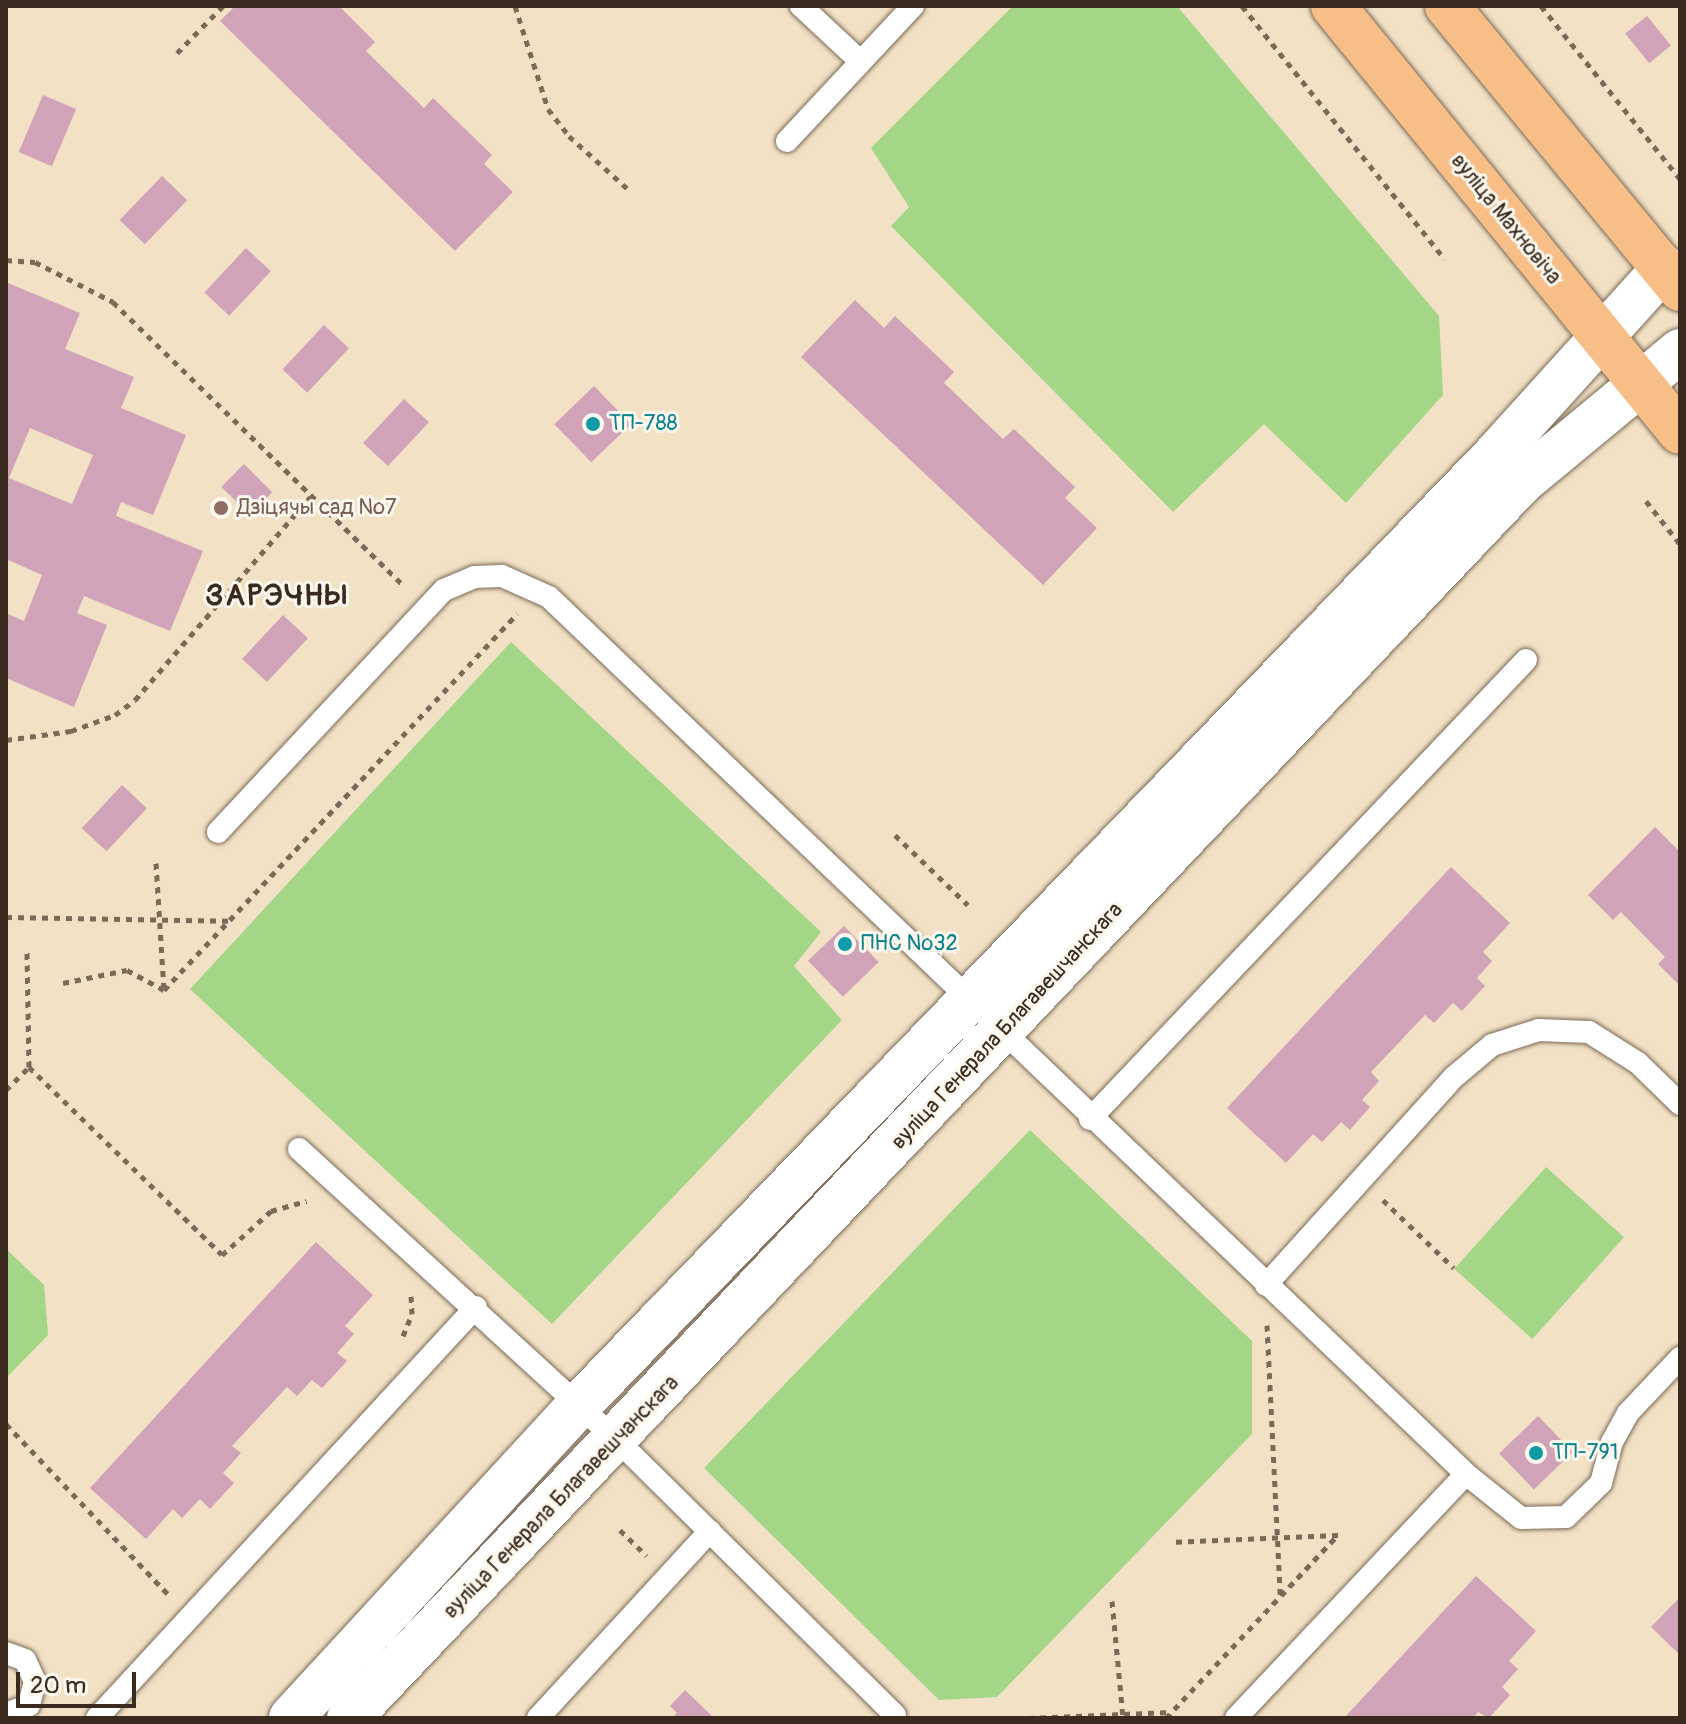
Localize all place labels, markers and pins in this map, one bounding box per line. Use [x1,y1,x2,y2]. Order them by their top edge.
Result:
place label: ТП-788 [609,411,678,437]
marker: ТП-788 [584,415,602,433]
place label: Дзіцячы сад №7 [237,495,397,521]
marker: Дзіцячы сад №7 [212,499,230,517]
place label: ПНС №32 [861,931,958,957]
marker: ПНС №32 [836,935,854,953]
place label: ТП-791 [1552,1440,1618,1466]
marker: ТП-791 [1527,1444,1545,1462]

